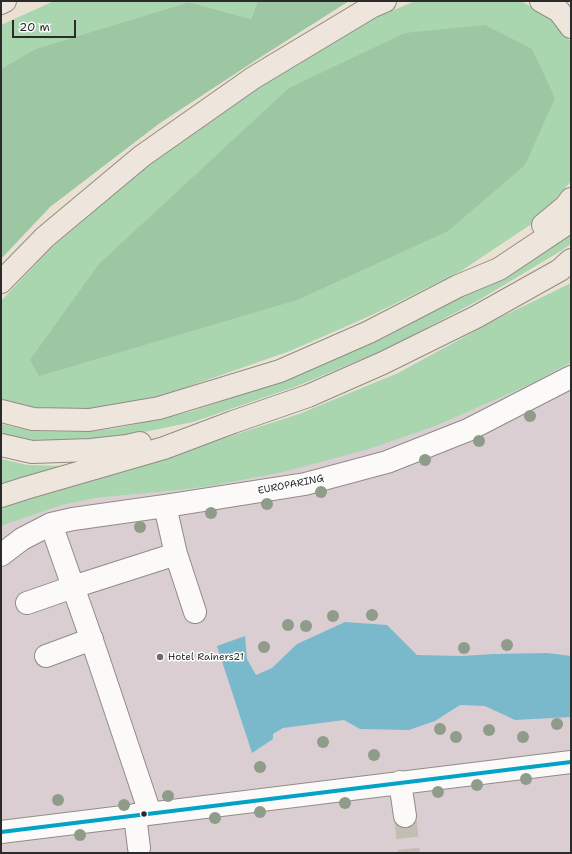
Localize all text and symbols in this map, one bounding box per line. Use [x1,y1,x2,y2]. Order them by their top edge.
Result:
scale bar [14,12,78,38]
text: 20 m [19,19,50,35]
street label: EUROPARING [257,473,325,497]
place label: Hotel Rainers21 [168,651,244,663]
marker: Hotel Rainers21 [155,652,165,662]
unlabelled marker [139,809,149,819]

